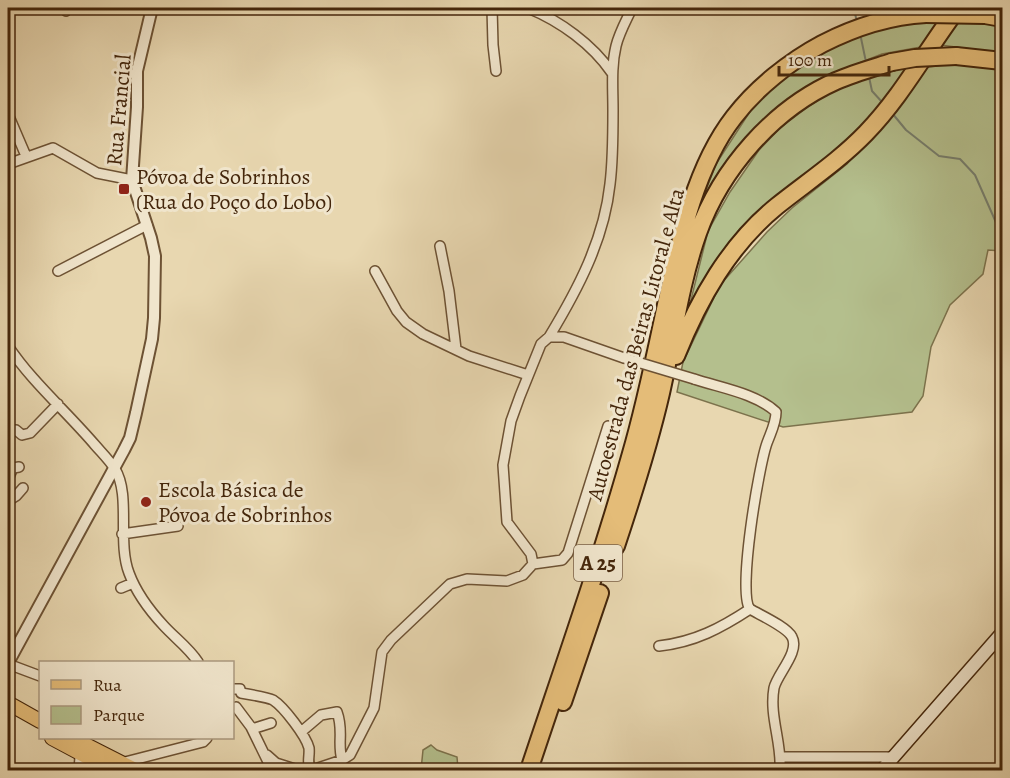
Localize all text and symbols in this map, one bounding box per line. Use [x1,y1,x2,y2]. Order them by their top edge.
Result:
scale bar [779,39,888,77]
text: 100 m [788,48,832,72]
street label: Rua Francial [99,53,139,167]
place label: Póvoa de Sobrinhos (Rua do Poço do Lobo) [136,162,332,217]
marker: Póvoa de Sobrinhos (Rua do Poço do Lobo) [117,182,131,196]
street label: Autoestrada das Beiras Litoral e Alta [579,184,692,505]
place label: Escola Básica de Póvoa de Sobrinhos [158,475,332,530]
marker: Escola Básica de Póvoa de Sobrinhos [139,495,153,509]
road number: A 25 [574,545,622,581]
legend [39,661,234,739]
text: Rua [93,673,122,697]
text: Parque [93,703,145,727]

